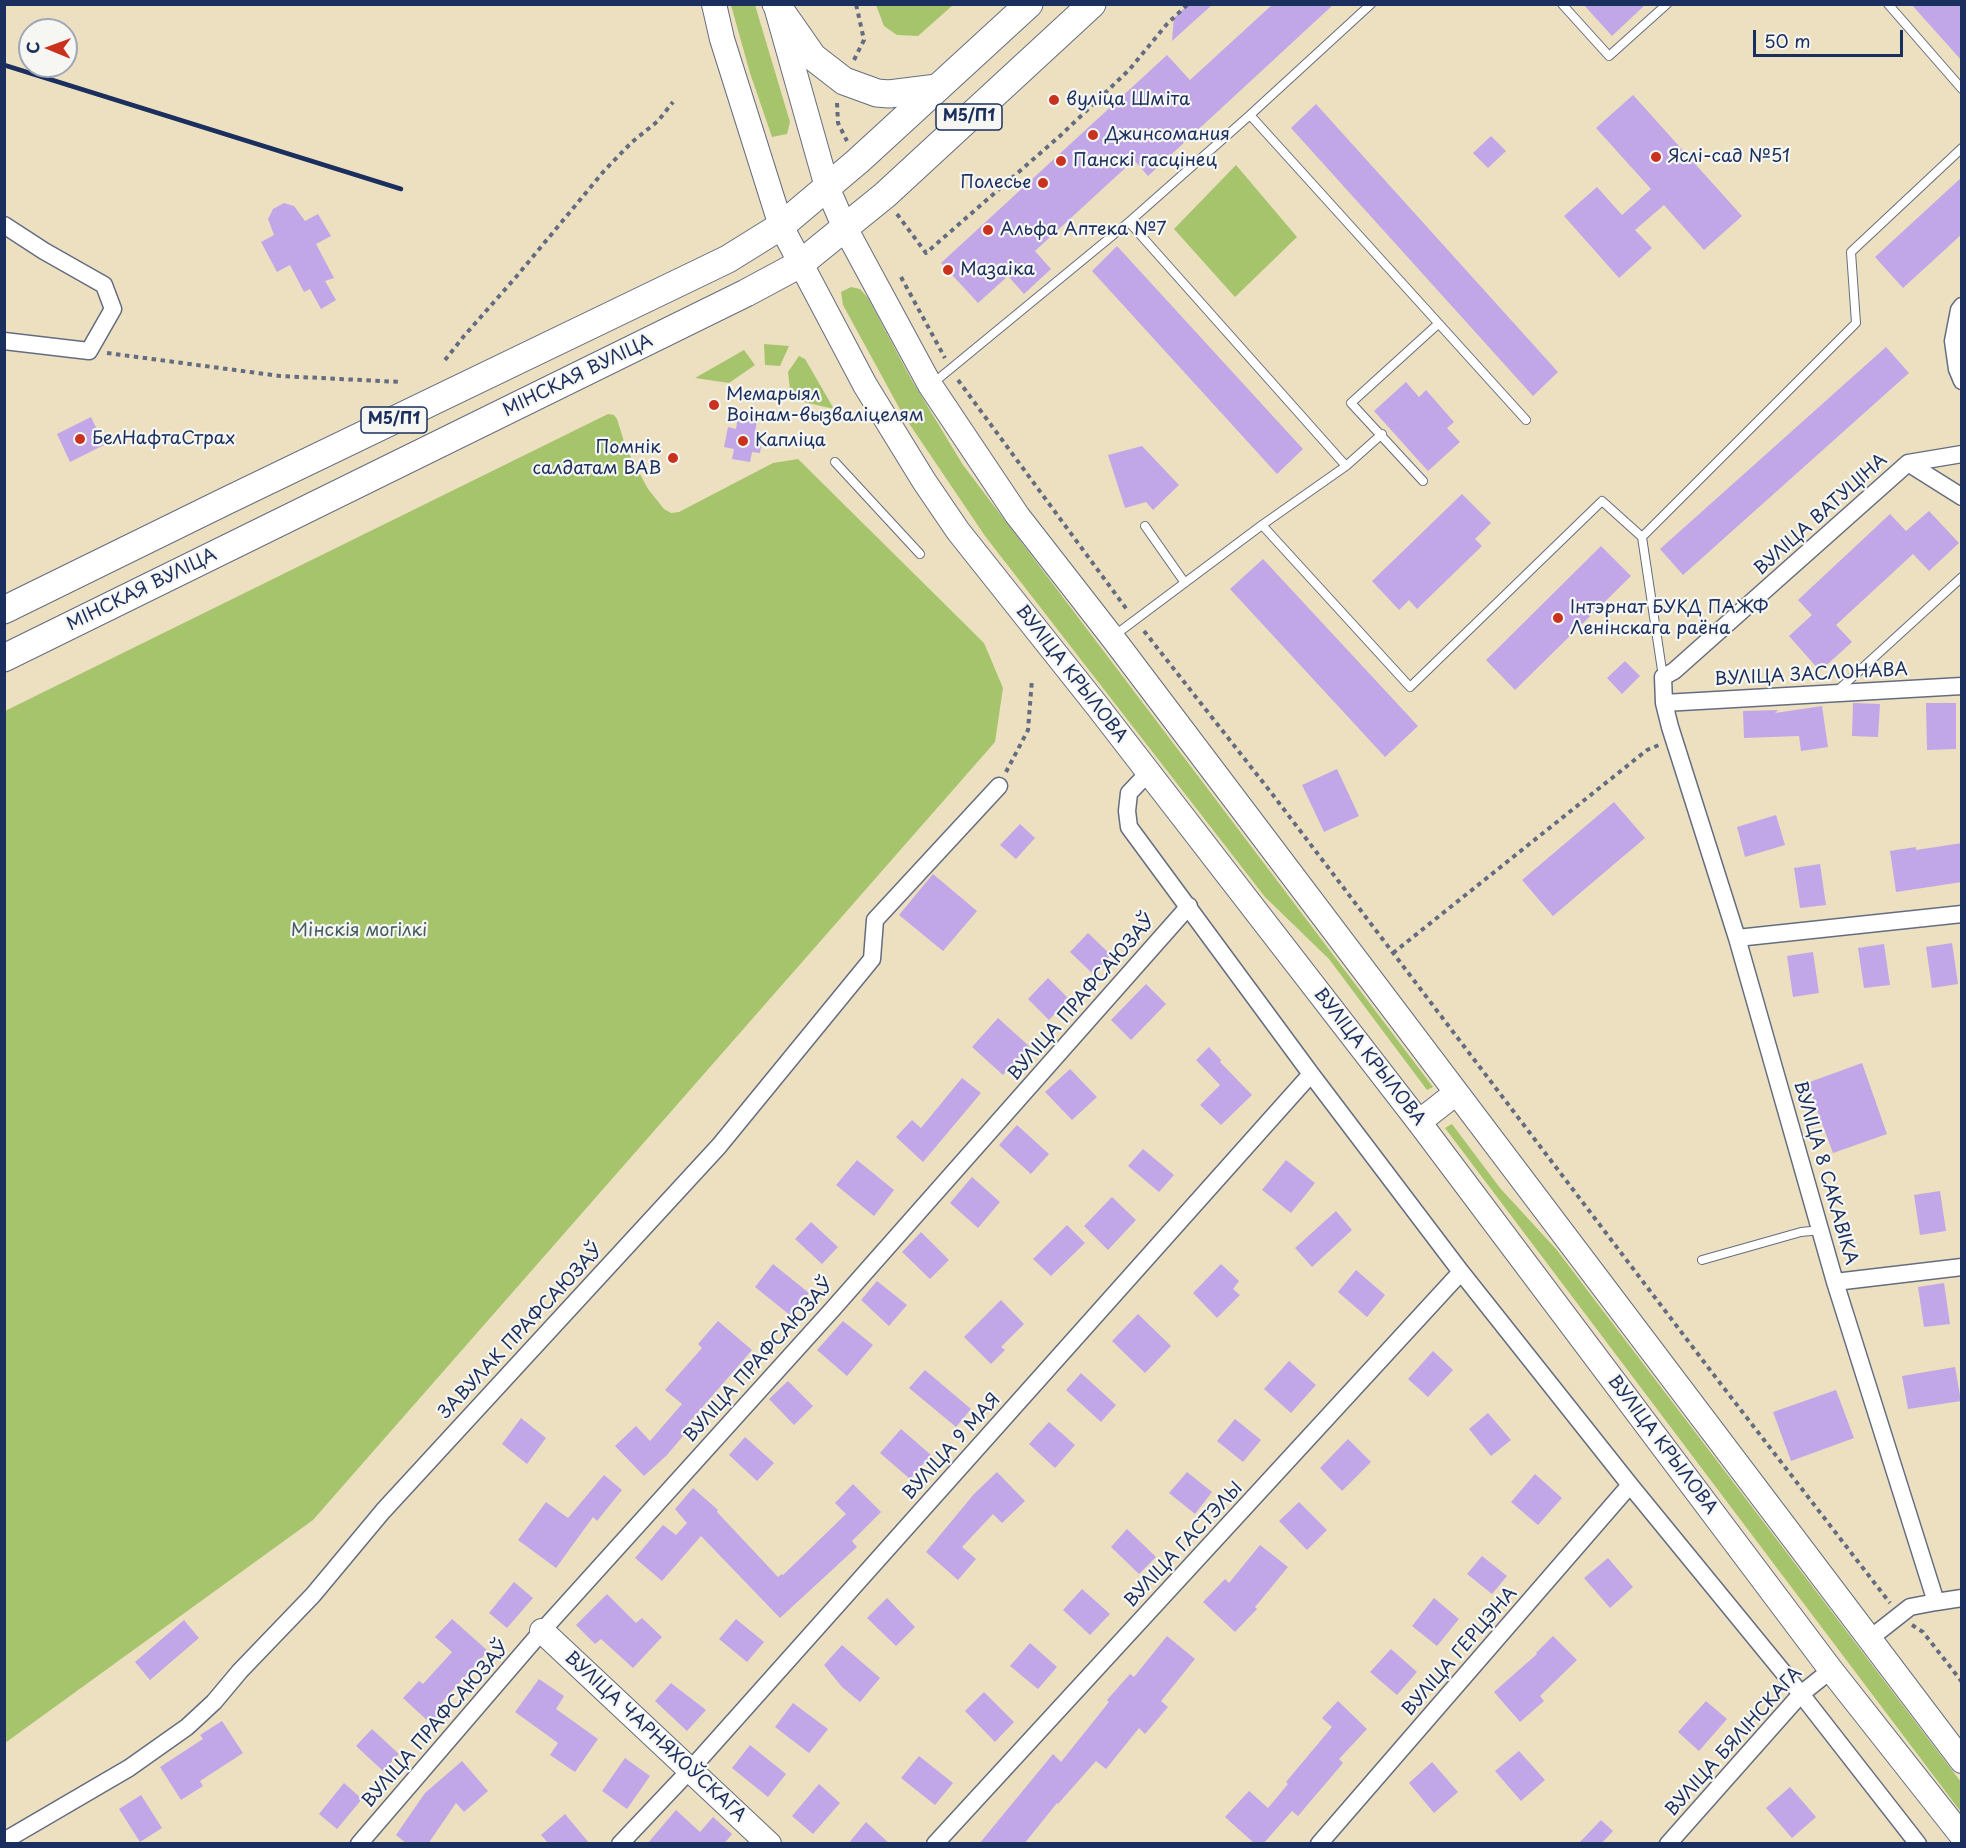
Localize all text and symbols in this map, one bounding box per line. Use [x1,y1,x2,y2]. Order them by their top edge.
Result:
north arrow [18,18,78,78]
scale bar [1756,18,1906,56]
text: 50 m [1764,27,1811,54]
text: С [20,41,44,54]
place label: вуліца Шміта [1066,89,1190,111]
marker: вуліца Шміта [1047,93,1061,107]
road number: М5/П1 [936,104,1002,130]
place label: Джинсомания [1105,124,1230,146]
marker: Джинсомания [1086,128,1100,142]
place label: Яслі-сад №51 [1668,146,1790,168]
place label: Панскі гасцінец [1073,150,1217,172]
marker: Яслі-сад №51 [1649,150,1663,164]
marker: Панскі гасцінец [1054,154,1068,168]
place label: Полесье [960,172,1031,194]
marker: Полесье [1036,176,1050,190]
place label: Альфа Аптека №7 [1000,219,1166,241]
marker: Альфа Аптека №7 [981,223,995,237]
place label: Мазаіка [960,259,1035,281]
marker: Мазаіка [941,263,955,277]
street label: МІНСКАЯ ВУЛІЦА [500,330,656,422]
place label: Мемарыял Воінам-вызваліцелям [726,384,924,426]
marker: Мемарыял Воінам-вызваліцелям [707,398,721,412]
road number: М5/П1 [361,407,427,433]
place label: БелНафтаСтрах [92,428,235,450]
place label: Капліца [755,430,826,452]
marker: БелНафтаСтрах [73,432,87,446]
marker: Капліца [736,434,750,448]
place label: Помнік салдатам ВАВ [533,437,661,480]
street label: ВУЛІЦА ВАТУЦІНА [1750,450,1892,580]
marker: Помнік салдатам ВАВ [666,451,680,465]
street label: МІНСКАЯ ВУЛІЦА [64,544,220,636]
place label: Інтэрнат БУКД ПАЖФ Ленінскага раёна [1570,597,1768,640]
street label: ВУЛІЦА КРЫЛОВА [1011,601,1131,747]
marker: Інтэрнат БУКД ПАЖФ Ленінскага раёна [1551,611,1565,625]
street label: ВУЛІЦА ЗАСЛОНАВА [1714,659,1908,691]
street label: ВУЛІЦА ПРАФСАЮЗАЎ [1004,911,1160,1085]
park label: Мінскія могілкі [291,920,427,942]
street label: ВУЛІЦА КРЫЛОВА [1309,984,1429,1130]
street label: ВУЛІЦА 8 САКАВІКА [1788,1079,1862,1267]
street label: ЗАВУЛАК ПРАФСАЮЗАЎ [435,1240,607,1424]
street label: ВУЛІЦА ПРАФСАЮЗАЎ [680,1275,838,1447]
street label: ВУЛІЦА КРЫЛОВА [1603,1371,1721,1519]
street label: ВУЛІЦА 9 МАЯ [899,1389,1005,1505]
street label: ВУЛІЦА ГАСТЭЛЫ [1120,1478,1248,1612]
street label: ВУЛІЦА ГЕРЦЭНА [1398,1583,1522,1721]
street label: ВУЛІЦА ПРАФСАЮЗАЎ [358,1638,514,1812]
street label: ВУЛІЦА ЧАРНЯХОЎСКАГА [560,1647,750,1827]
street label: ВУЛІЦА БЯЛІНСКАГА [1661,1663,1807,1821]

